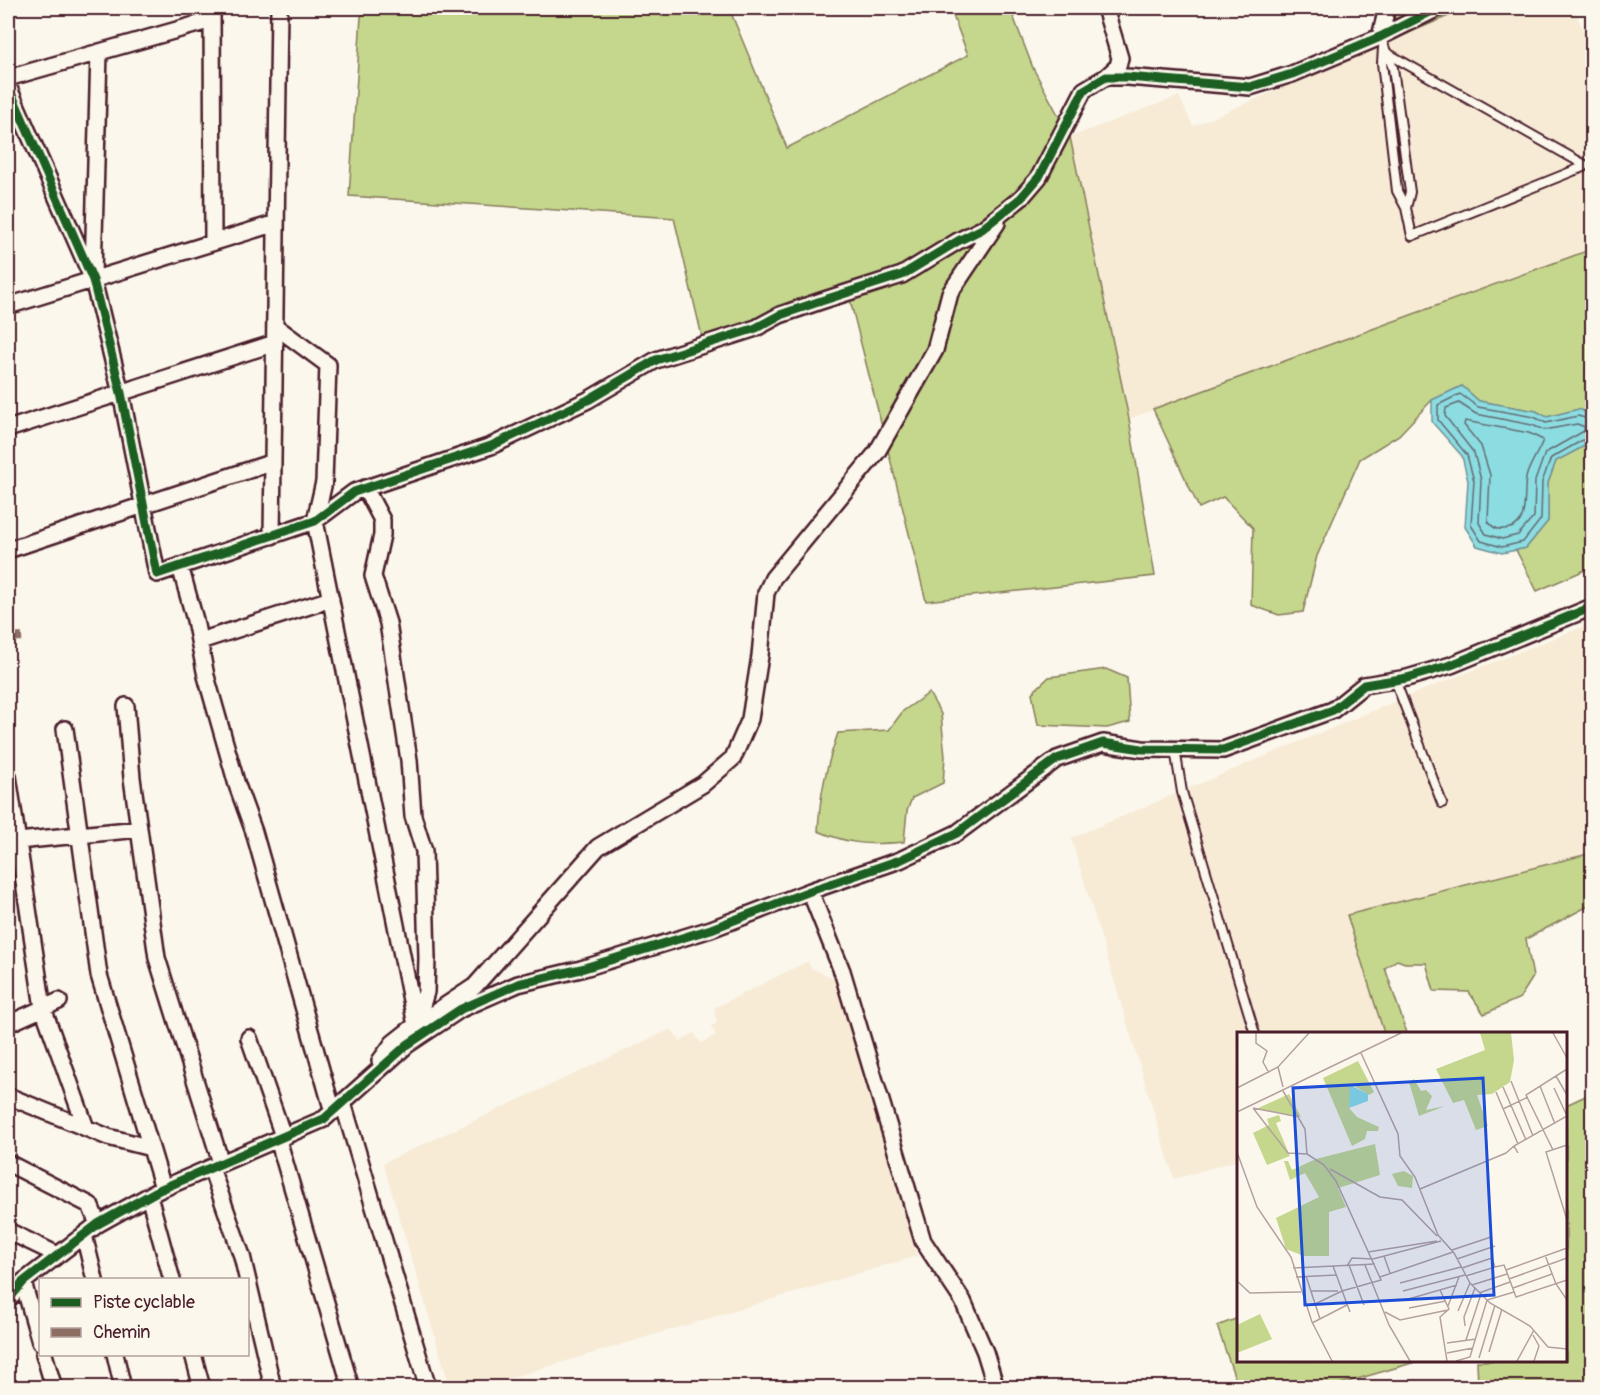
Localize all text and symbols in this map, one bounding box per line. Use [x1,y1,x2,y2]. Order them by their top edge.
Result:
inset map [1237,1032,1567,1362]
legend [39,1278,249,1356]
text: Piste cyclable [93,1291,195,1314]
text: Chemin [93,1321,150,1344]

